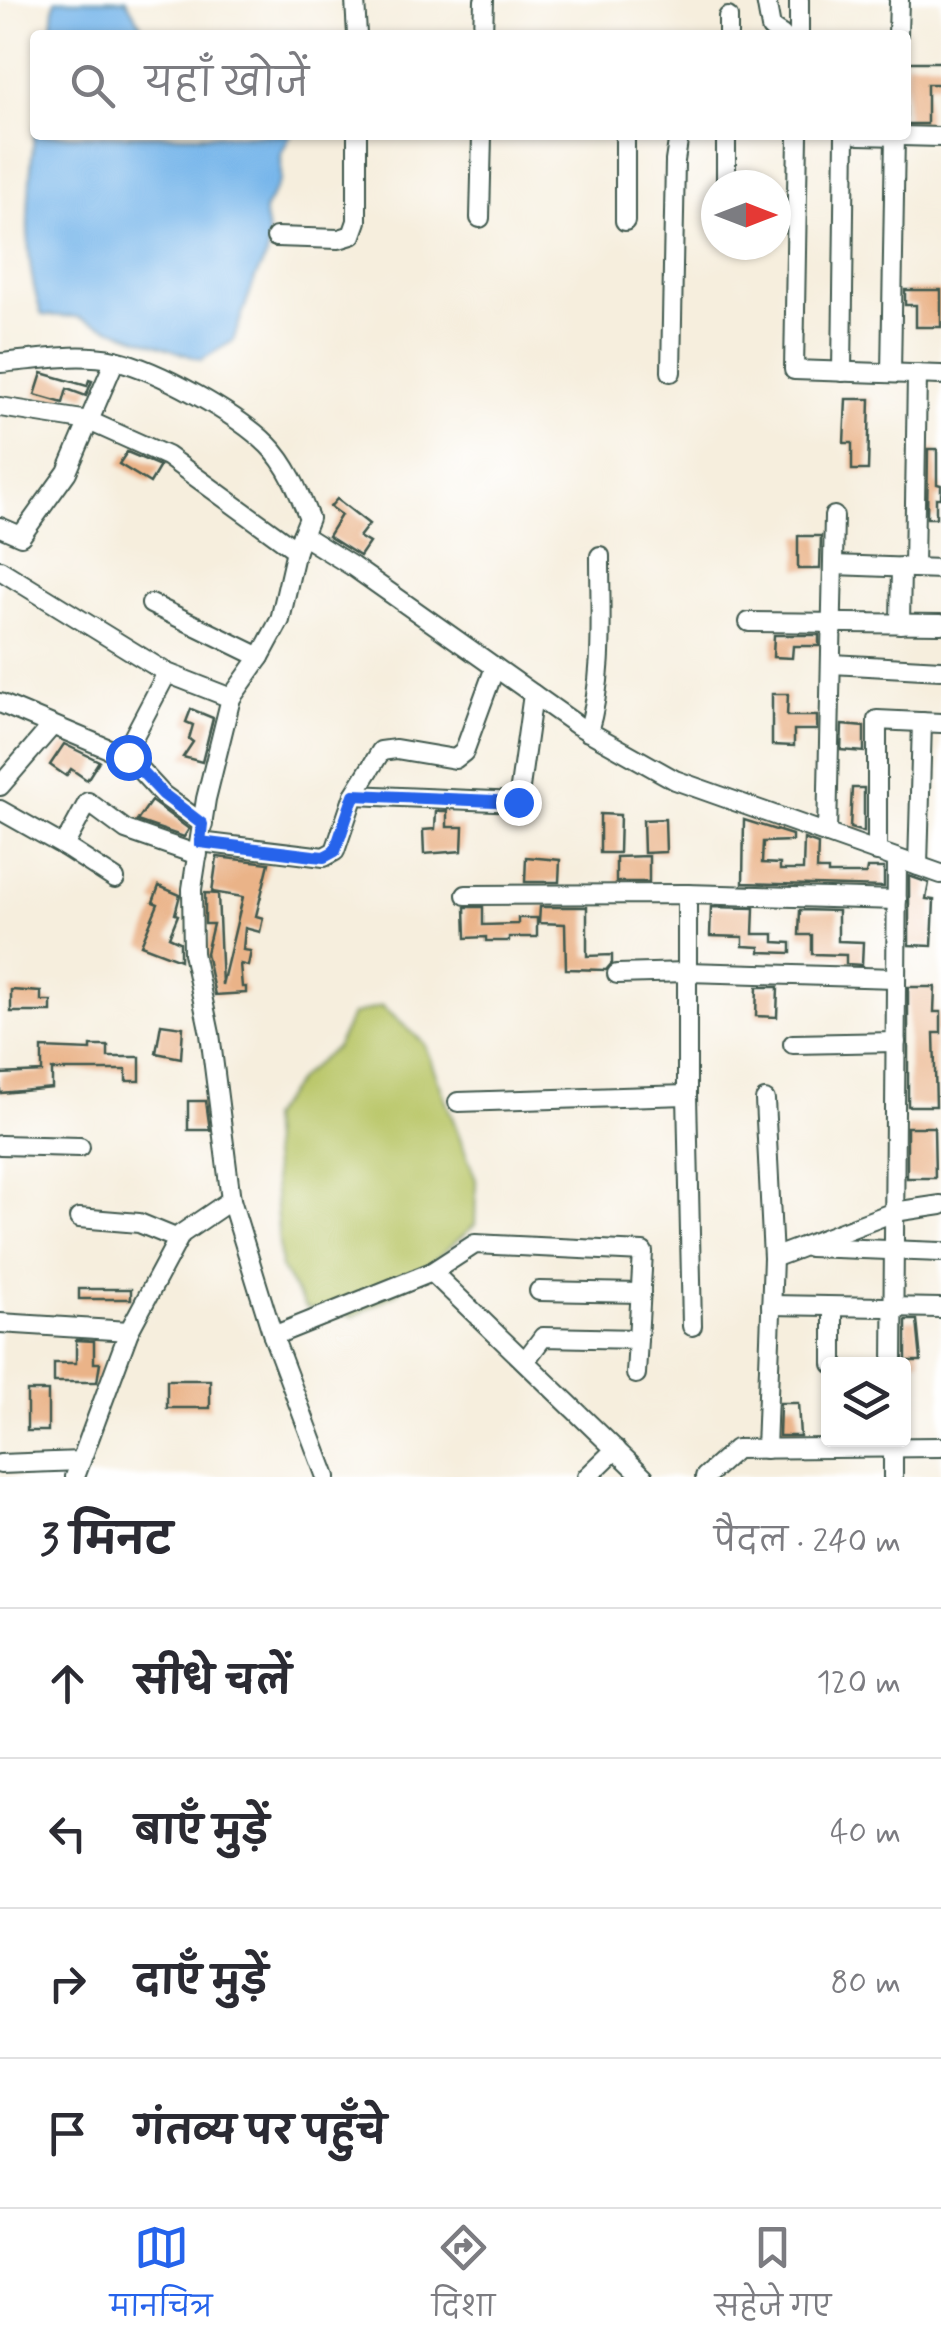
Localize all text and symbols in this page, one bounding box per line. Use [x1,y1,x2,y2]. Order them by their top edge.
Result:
search box [30,30,911,140]
icon: search [65,58,120,113]
text: यहाँ खोजें [145,60,309,109]
north arrow [701,170,791,260]
route start [106,735,152,781]
route end [496,780,542,826]
map controls [821,1357,911,1447]
button: layers [821,1357,911,1447]
text: 3 मिनट [40,1514,172,1569]
text: पैदल · 240 m [714,1521,901,1563]
icon: ahead [40,1656,95,1711]
text: सीधे चलें [135,1658,291,1707]
text: 120 m [816,1662,901,1704]
icon: left [40,1806,95,1861]
text: बाएँ मुड़ें [135,1808,269,1857]
text: 40 m [830,1812,901,1854]
icon: right [40,1956,95,2011]
text: दाएँ मुड़ें [135,1958,268,2007]
text: 80 m [831,1962,901,2004]
icon: arrive [40,2106,95,2161]
text: गंतव्य पर पहुँचे [135,2108,387,2157]
tab: मानचित्र [110,2220,212,2337]
tab: दिशा [432,2220,495,2337]
tab: सहेजे गए [715,2220,831,2337]

